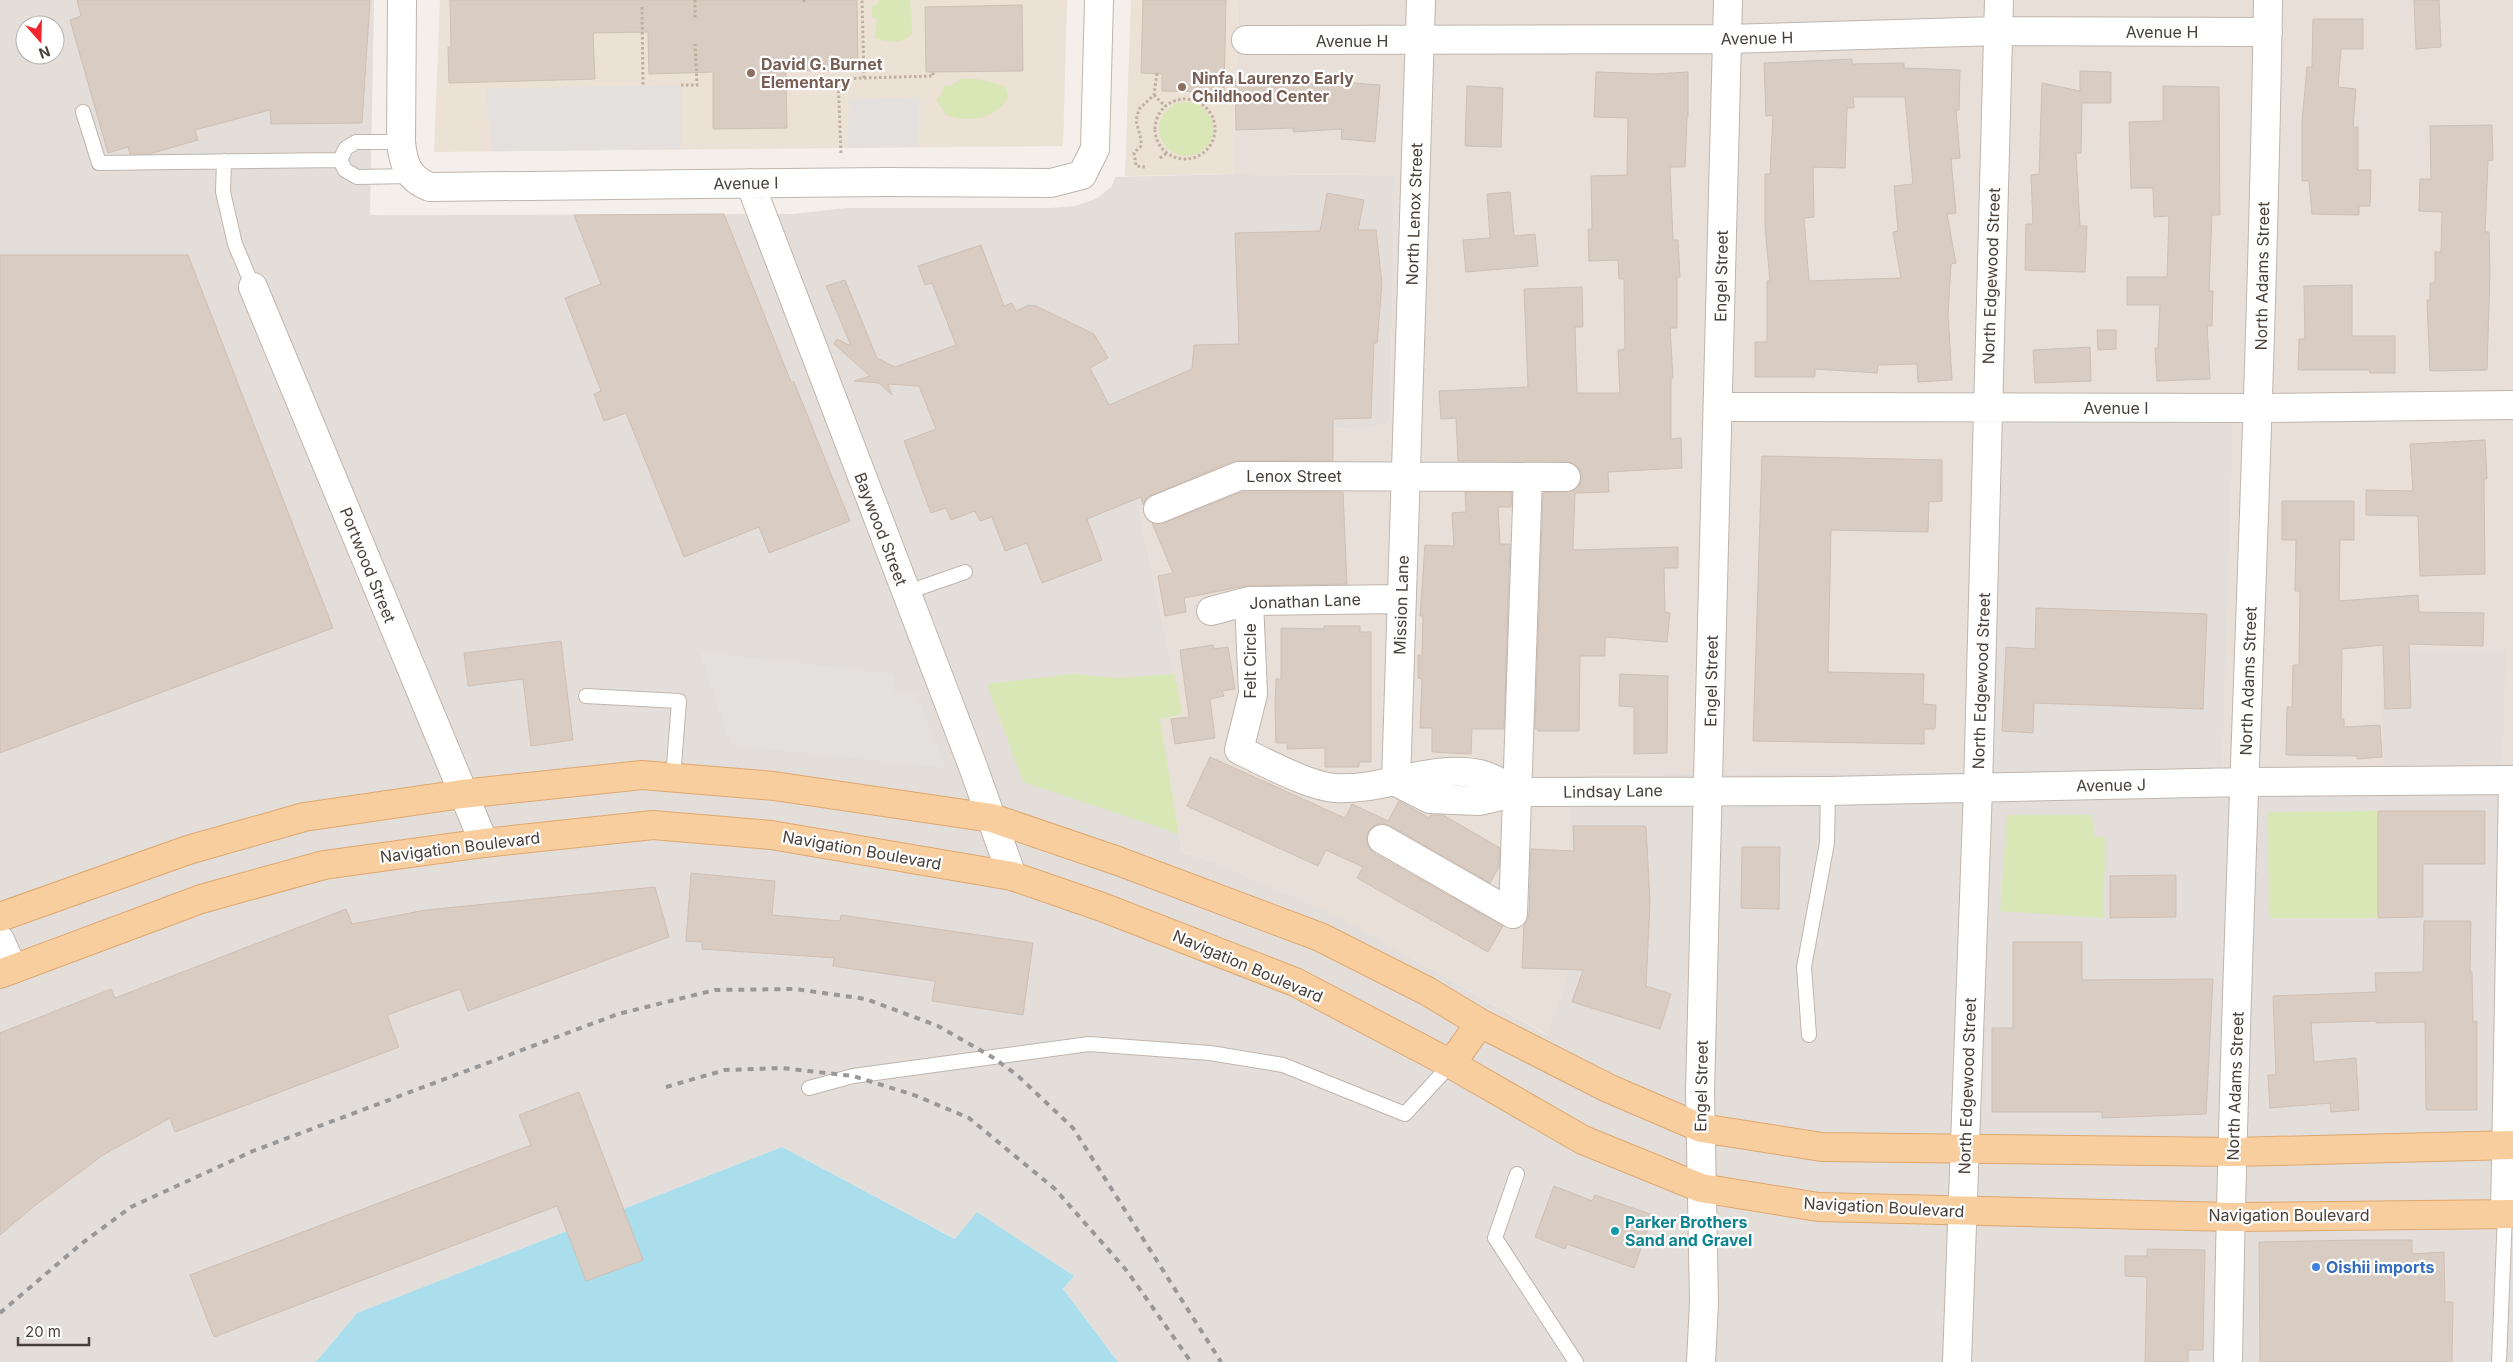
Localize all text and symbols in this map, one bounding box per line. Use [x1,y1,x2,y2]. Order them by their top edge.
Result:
north arrow [15,15,65,65]
street label: Avenue H [2126,22,2198,42]
street label: Avenue H [1721,27,1793,49]
street label: Avenue H [1316,31,1388,51]
text: N [37,43,53,62]
place label: David G. Burnet Elementary [761,54,883,92]
marker: David G. Burnet Elementary [745,67,757,79]
place label: Ninfa Laurenzo Early Childhood Center [1192,68,1354,106]
marker: Ninfa Laurenzo Early Childhood Center [1176,81,1188,93]
street label: North Lenox Street [1402,142,1426,286]
street label: Avenue I [713,172,779,194]
street label: North Edgewood Street [1978,187,2004,365]
street label: North Adams Street [2251,201,2273,351]
street label: Engel Street [1710,230,1732,322]
street label: Avenue I [2084,398,2149,418]
street label: Lenox Street [1246,466,1342,486]
street label: Baywood Street [850,470,912,588]
street label: Portwood Street [336,504,400,626]
street label: Mission Lane [1389,555,1413,655]
street label: Jonathan Lane [1249,589,1361,613]
street label: North Edgewood Street [1968,592,1994,770]
street label: North Adams Street [2235,606,2261,756]
street label: Felt Circle [1240,623,1260,699]
street label: Engel Street [1700,635,1722,727]
street label: Avenue J [2076,774,2146,796]
street label: Lindsay Lane [1563,780,1663,802]
street label: Navigation Boulevard [781,826,943,874]
street label: Navigation Boulevard [379,827,541,867]
street label: Navigation Boulevard [1170,925,1326,1007]
street label: North Edgewood Street [1954,997,1980,1175]
street label: North Adams Street [2222,1011,2248,1161]
street label: Engel Street [1690,1040,1712,1132]
street label: Navigation Boulevard [1803,1193,1965,1221]
street label: Navigation Boulevard [2209,1205,2370,1225]
place label: Parker Brothers Sand and Gravel [1625,1212,1752,1250]
marker: Parker Brothers Sand and Gravel [1609,1225,1621,1237]
place label: Oishii imports [2326,1257,2434,1277]
marker: Oishii imports [2310,1261,2322,1273]
scale bar [18,1314,89,1346]
text: 20 m [25,1322,61,1341]

